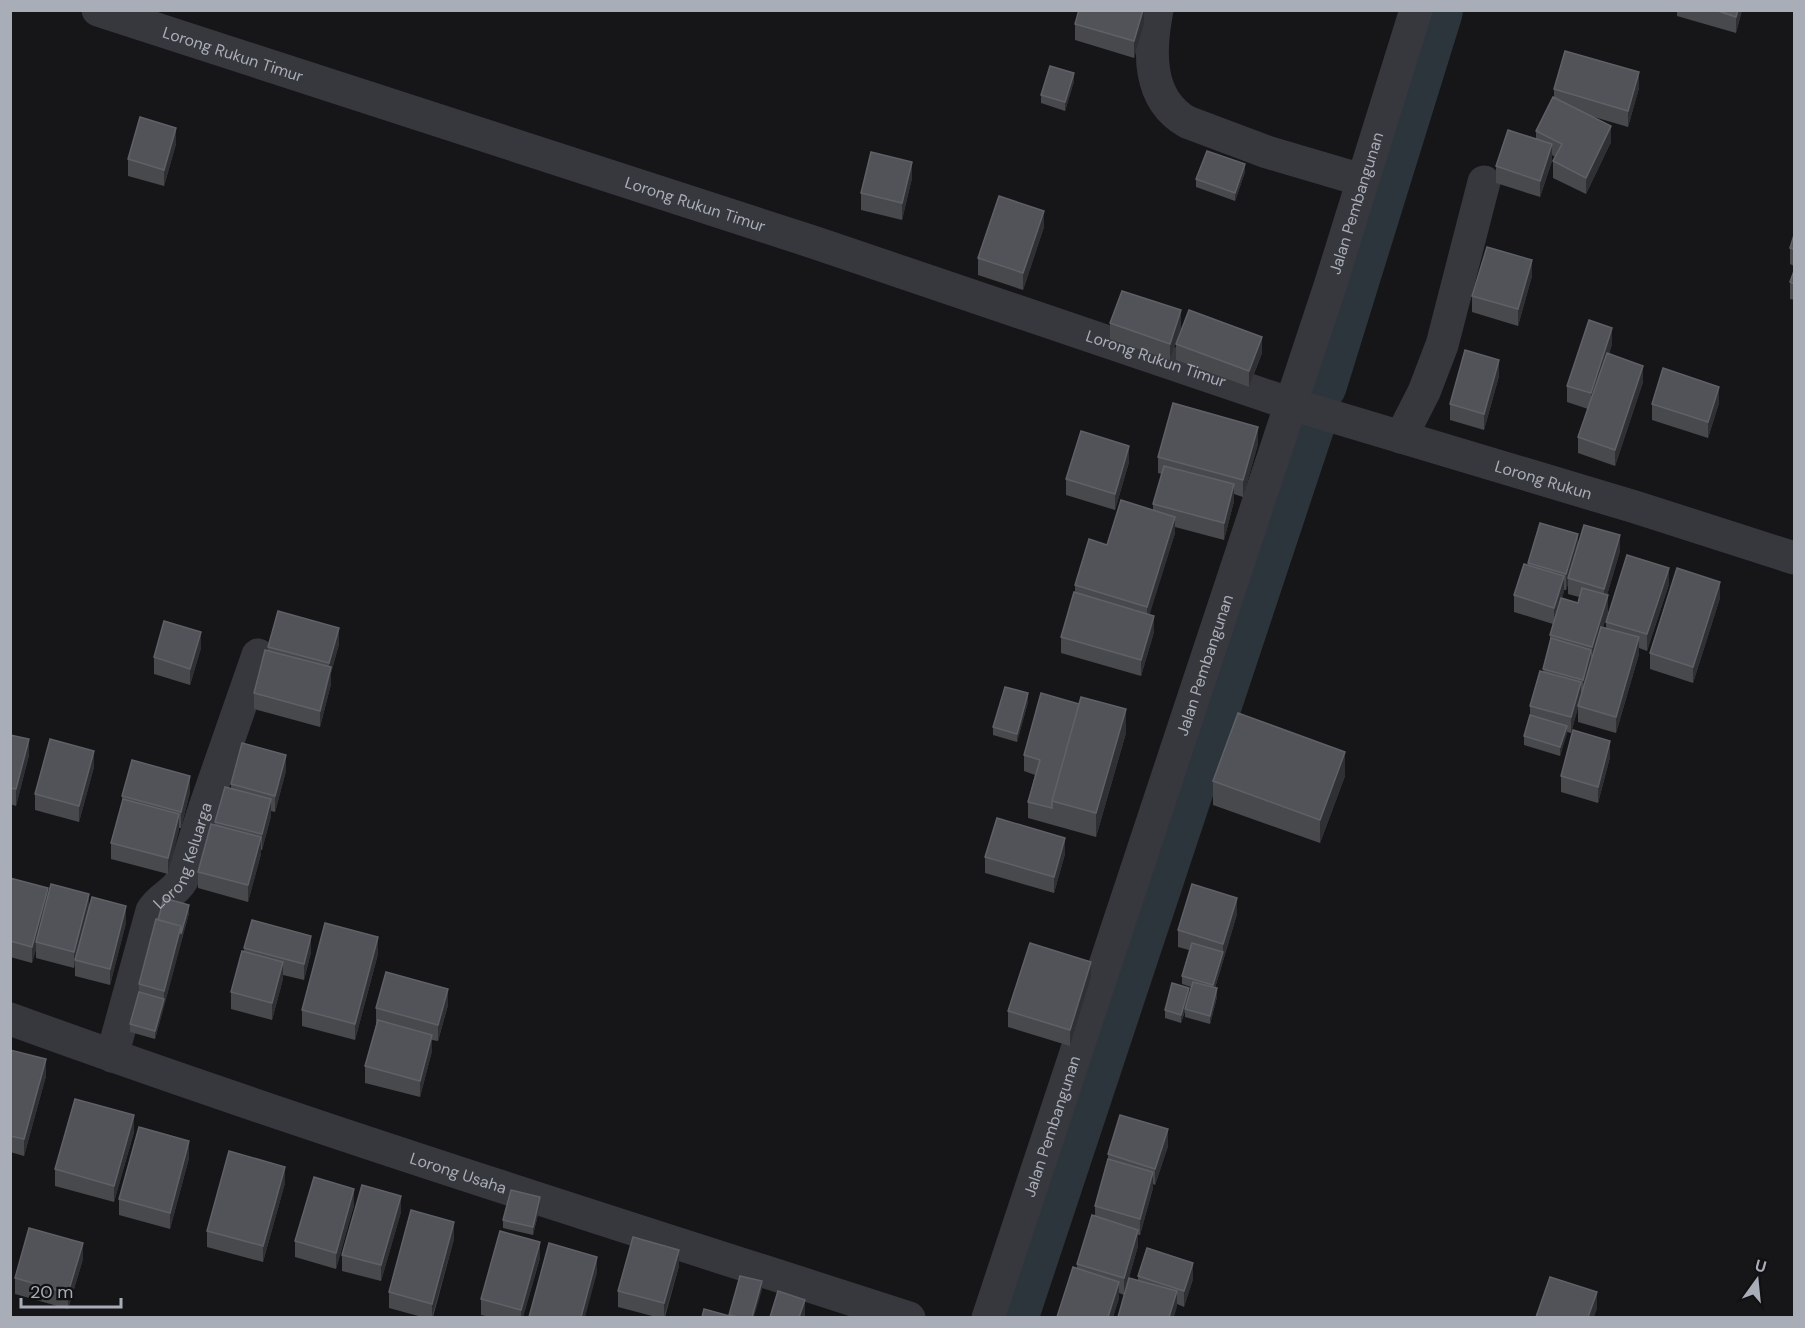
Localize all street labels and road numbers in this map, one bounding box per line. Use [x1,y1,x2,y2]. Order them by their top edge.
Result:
street label: Lorong Rukun Timur [160,22,306,87]
street label: Jalan Pembangunan [1324,130,1388,277]
street label: Lorong Rukun Timur [622,172,768,237]
street label: Lorong Rukun Timur [1083,325,1229,392]
street label: Lorong Rukun [1492,456,1594,505]
street label: Jalan Pembangunan [1172,592,1238,739]
street label: Lorong Keluarga [149,799,217,913]
street label: Jalan Pembangunan [1019,1053,1085,1200]
street label: Lorong Usaha [407,1147,509,1199]

